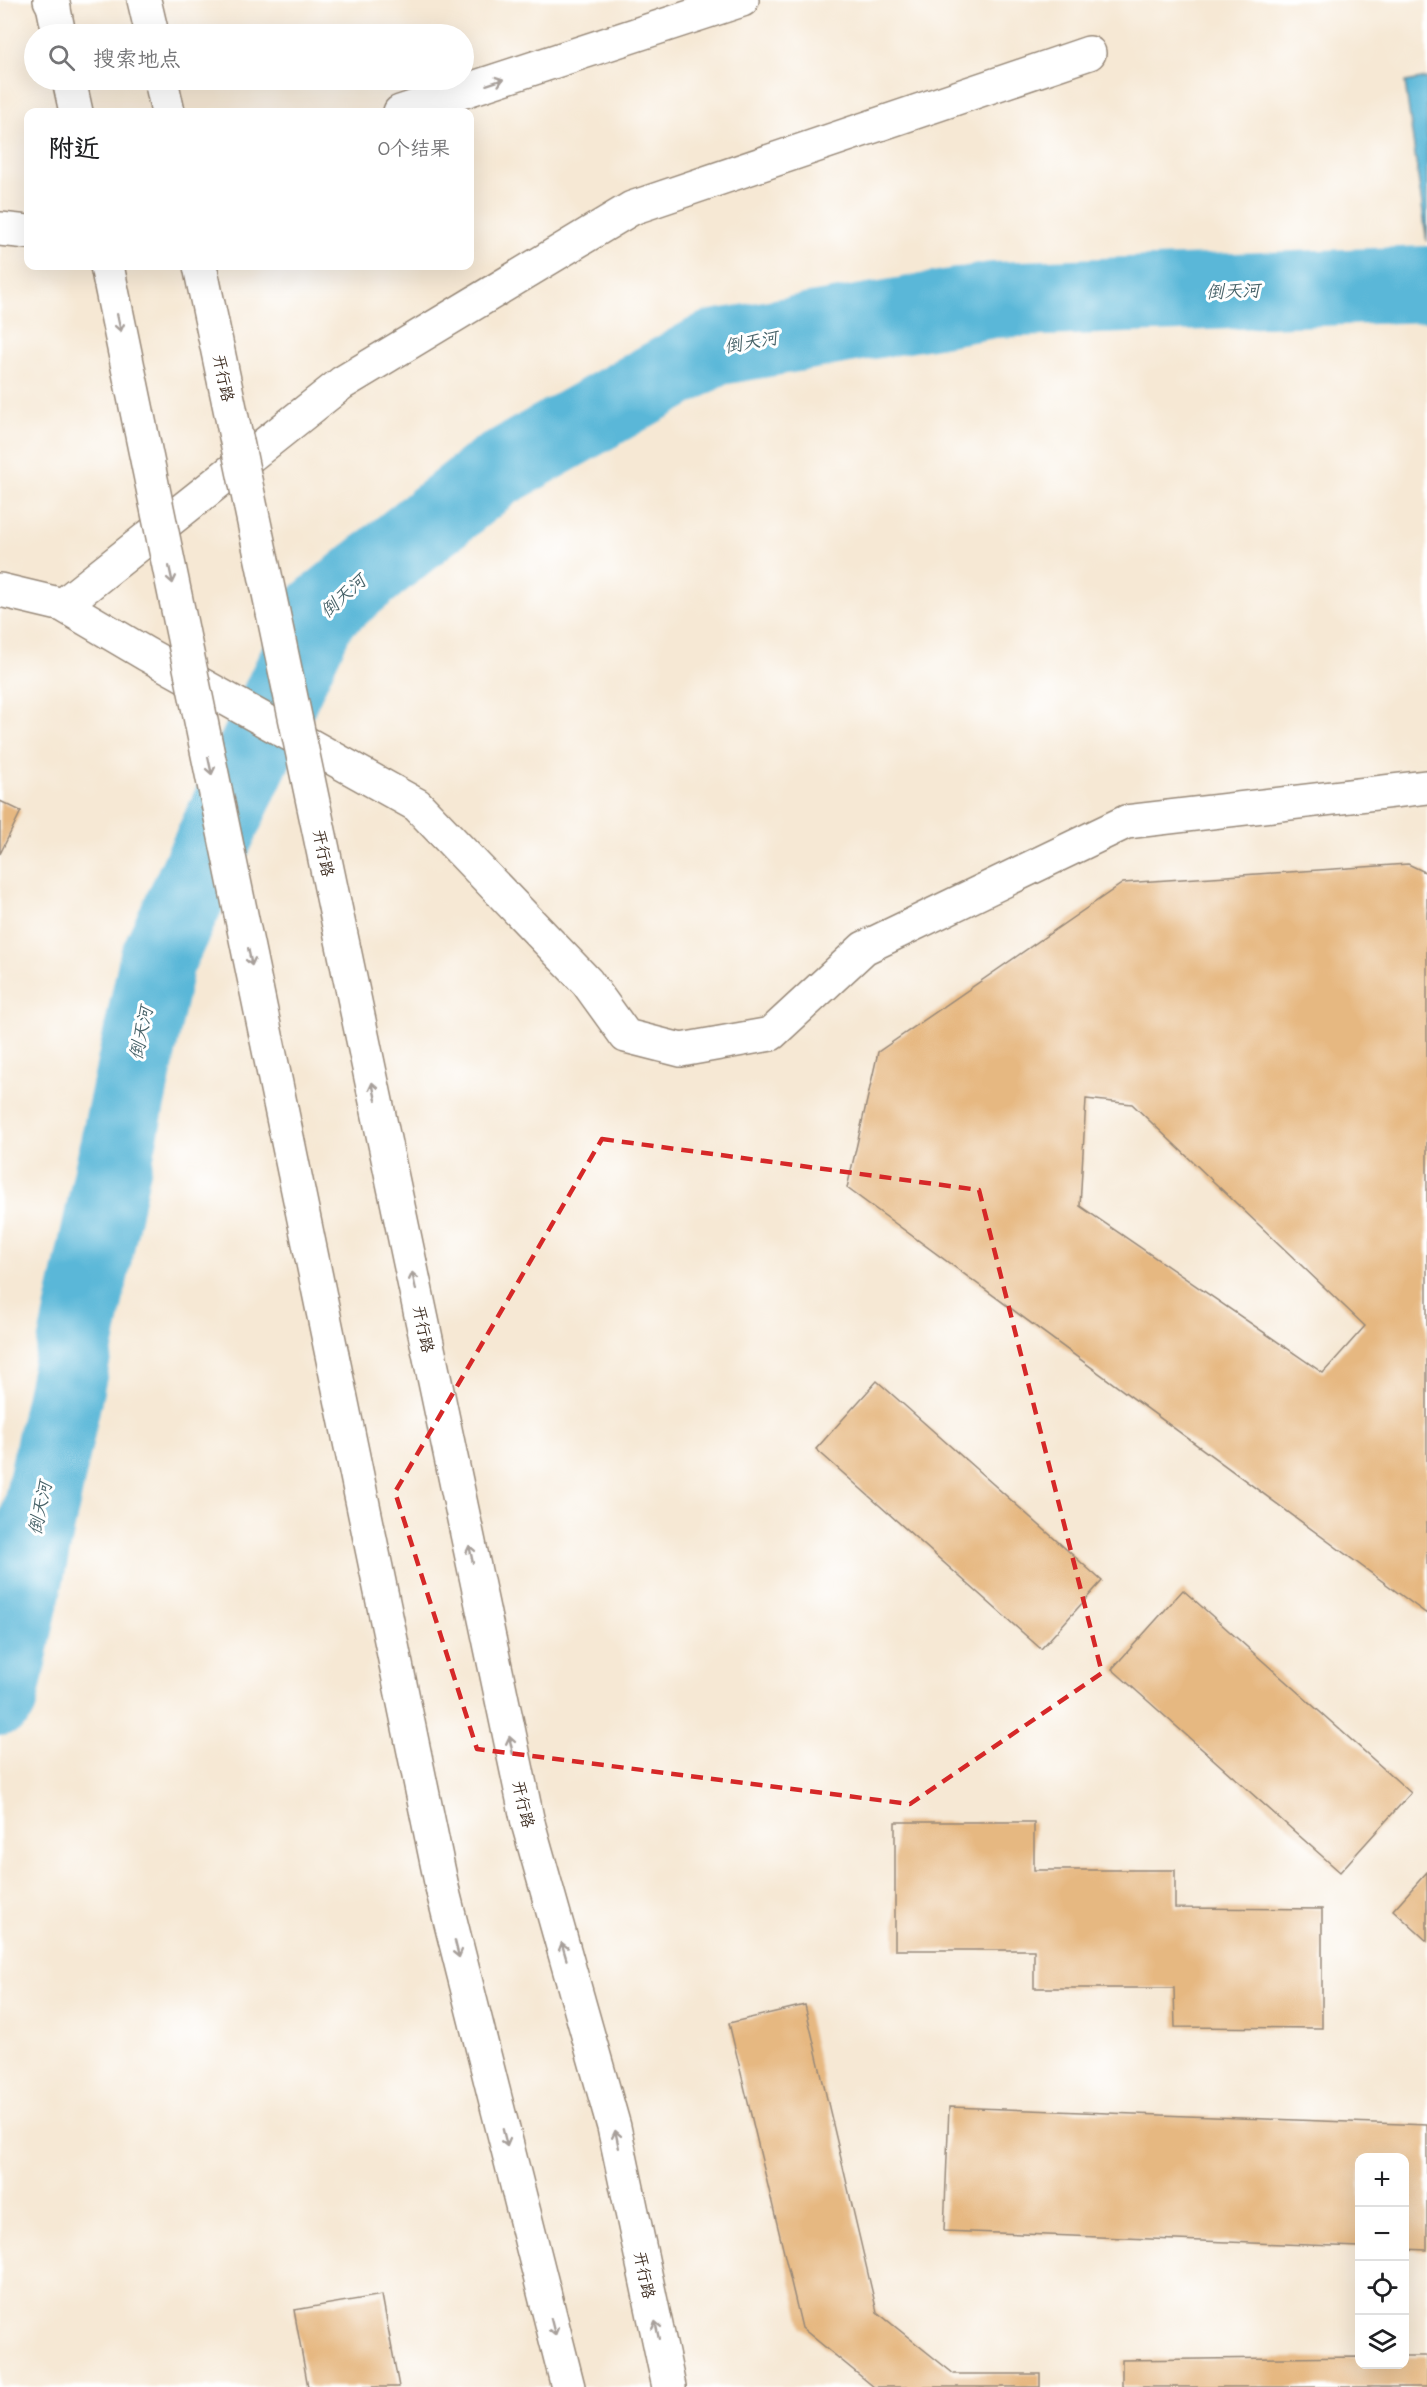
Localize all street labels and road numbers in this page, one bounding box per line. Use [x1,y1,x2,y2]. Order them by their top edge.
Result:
street label: 开行路 [209,352,240,404]
street label: 开行路 [309,827,340,879]
street label: 开行路 [409,1303,440,1355]
street label: 开行路 [509,1778,540,1830]
street label: 开行路 [630,2249,661,2301]

